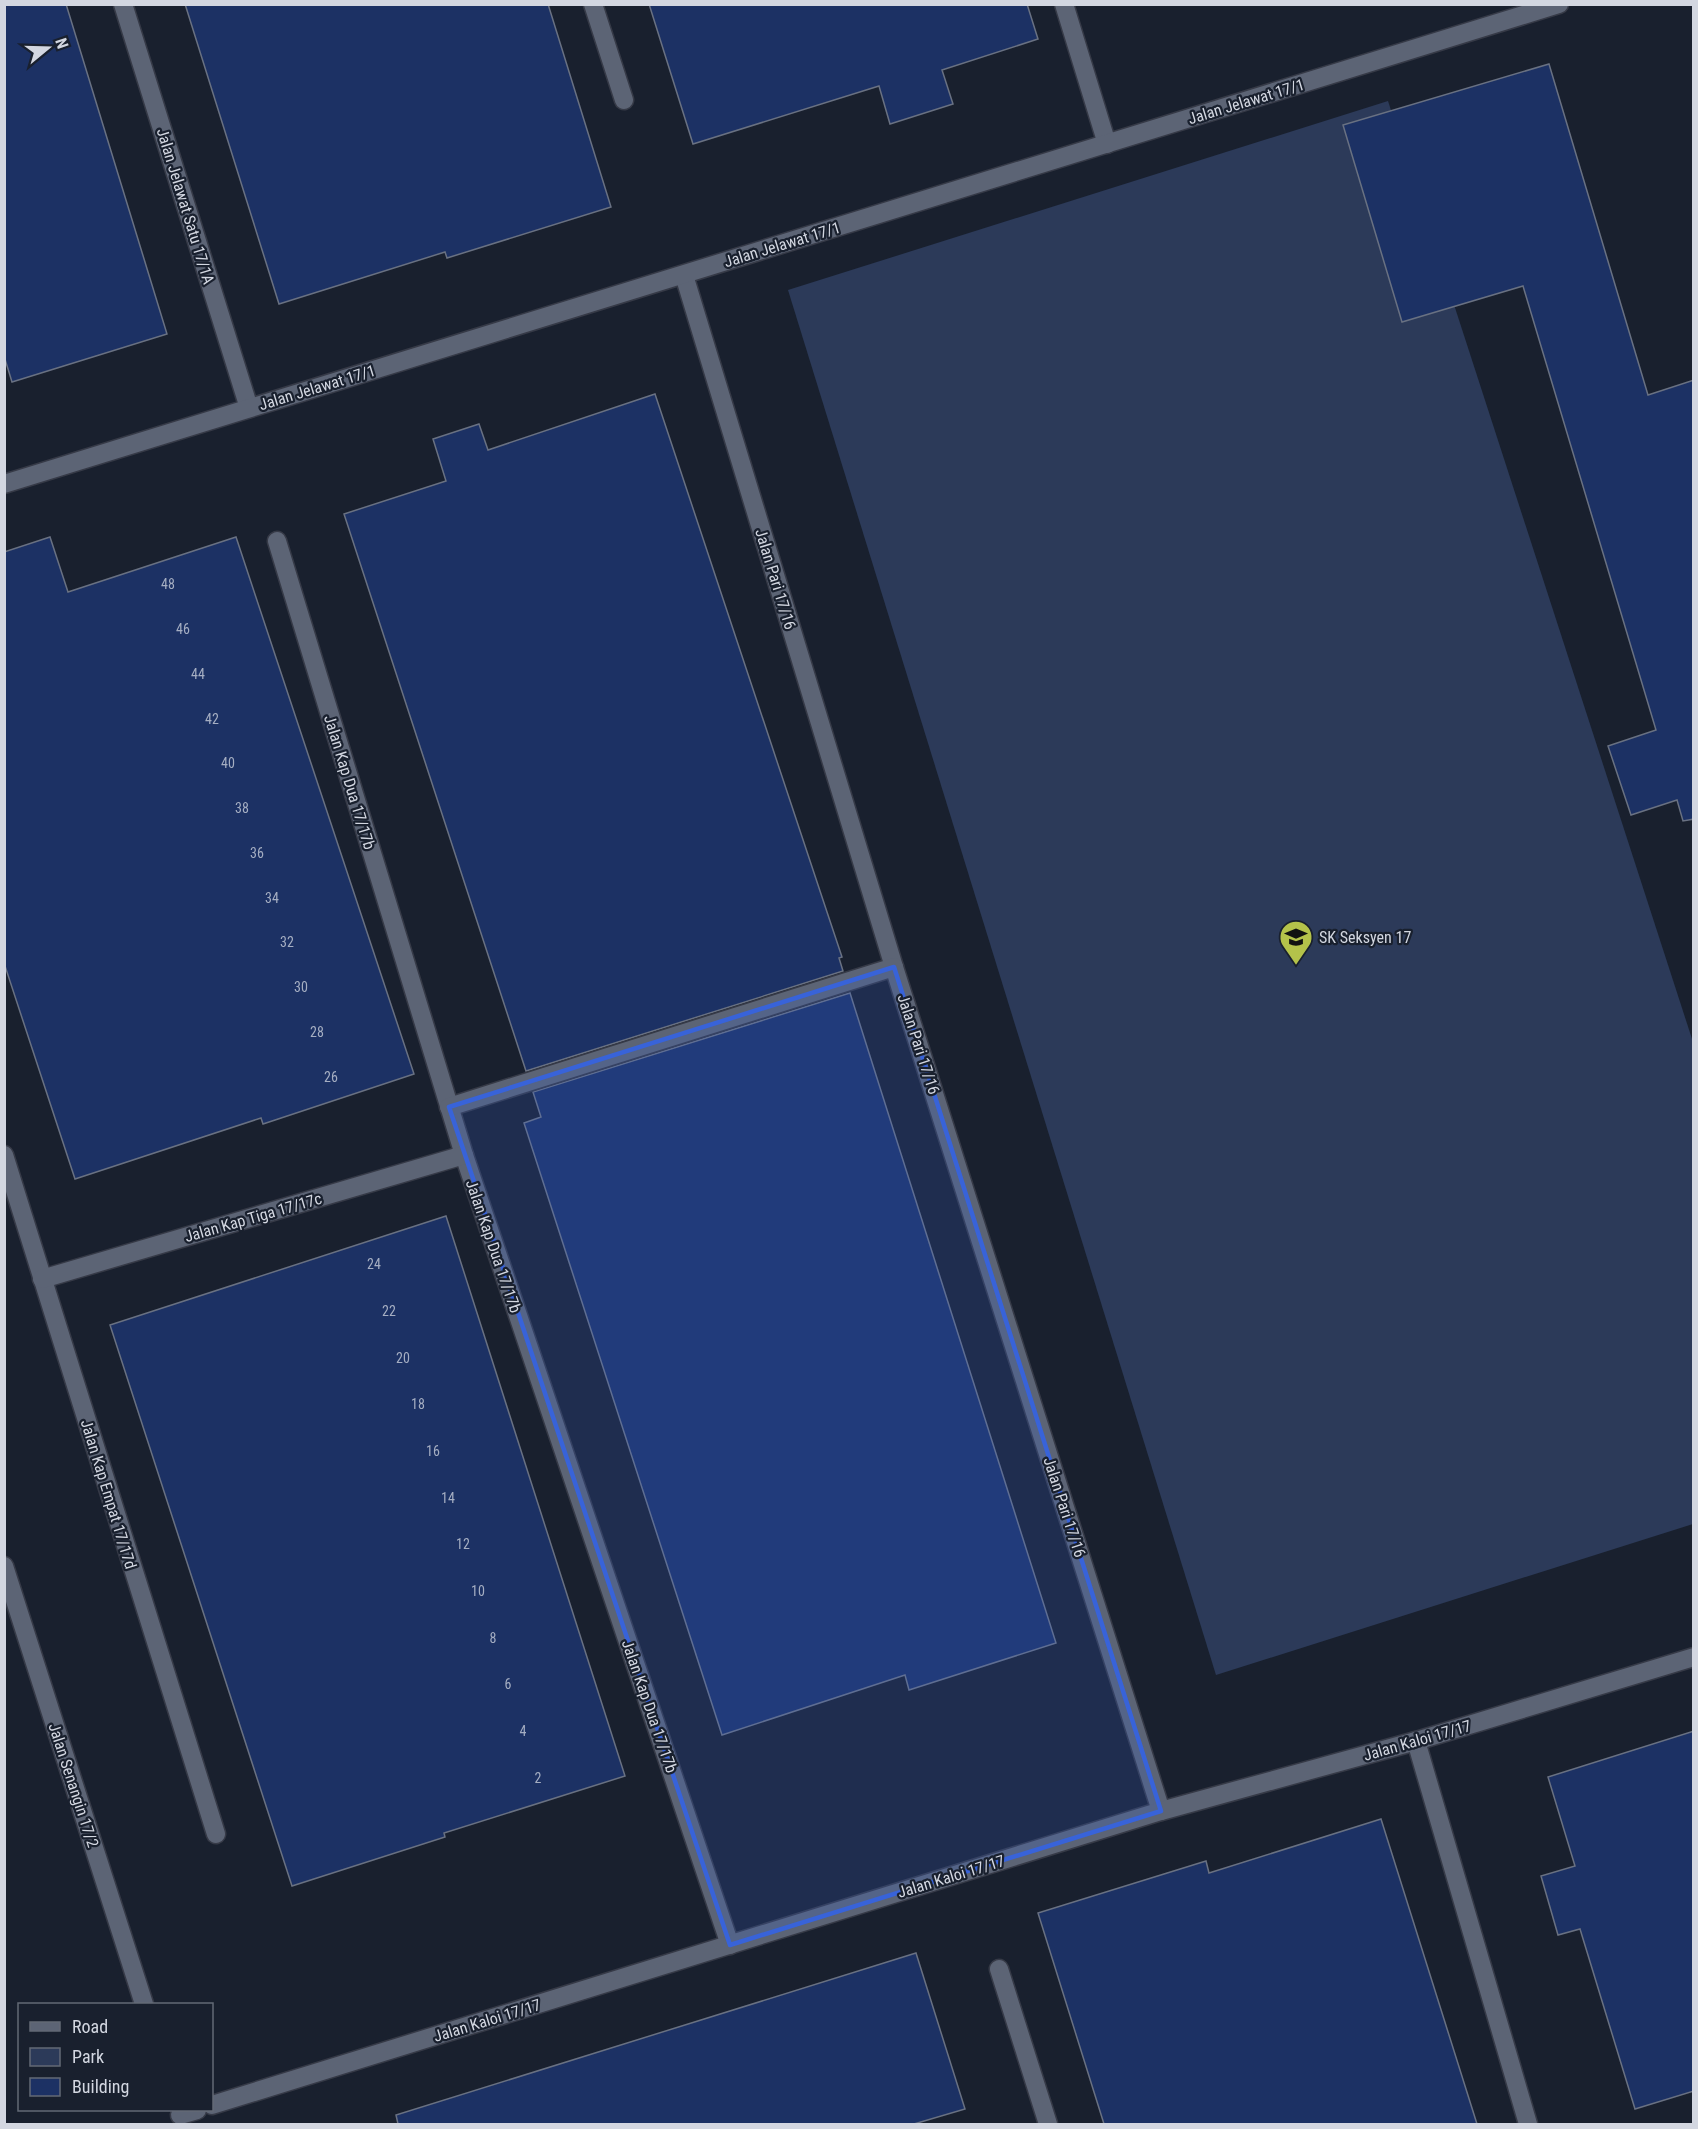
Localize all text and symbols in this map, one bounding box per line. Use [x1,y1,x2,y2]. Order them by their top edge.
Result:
north arrow [18,18,78,78]
text: N [51,36,72,51]
street label: Jalan Jelawat 17/1 [1186,75,1307,128]
street label: Jalan Jelawat Satu 17/1A [153,126,218,286]
street label: Jalan Jelawat 17/1 [722,218,843,271]
street label: Jalan Jelawat 17/1 [257,361,378,414]
street label: Jalan Pari 17/16 [751,526,800,632]
house number: 48 [161,576,175,592]
house number: 46 [176,621,190,637]
house number: 44 [191,666,205,682]
house number: 42 [205,711,219,727]
street label: Jalan Kap Dua 17/17b [320,713,379,852]
house number: 40 [221,755,235,771]
house number: 38 [235,800,249,816]
house number: 36 [250,845,264,861]
house number: 34 [265,890,279,906]
school or university icon: SK Seksyen 17 [1278,919,1314,966]
place label: SK Seksyen 17 [1319,928,1411,947]
house number: 32 [280,934,294,950]
house number: 30 [294,979,308,995]
street label: Jalan Pari 17/16 [893,992,944,1097]
house number: 28 [310,1024,324,1040]
house number: 26 [324,1069,338,1085]
street label: Jalan Kap Dua 17/17b [462,1177,525,1315]
street label: Jalan Kap Tiga 17/17c [182,1189,324,1246]
house number: 24 [367,1256,381,1272]
house number: 22 [382,1303,396,1319]
house number: 20 [396,1350,410,1366]
house number: 18 [411,1396,425,1412]
street label: Jalan Kap Empat 17/17d [77,1417,140,1571]
house number: 16 [426,1443,440,1459]
street label: Jalan Pari 17/16 [1039,1455,1090,1560]
house number: 14 [441,1490,455,1506]
house number: 12 [456,1536,470,1552]
house number: 10 [471,1583,485,1599]
house number: 8 [490,1630,497,1646]
street label: Jalan Kap Dua 17/17b [618,1637,681,1775]
house number: 6 [505,1676,512,1692]
street label: Jalan Kaloi 17/17 [1361,1716,1473,1765]
street label: Jalan Senangin 17/2 [44,1721,103,1850]
house number: 4 [520,1723,527,1739]
house number: 2 [535,1770,542,1786]
street label: Jalan Kaloi 17/17 [895,1851,1007,1902]
street label: Jalan Kaloi 17/17 [431,1995,543,2046]
legend [18,2003,213,2111]
text: Road [72,2016,108,2037]
text: Park [72,2046,104,2067]
text: Building [72,2076,129,2097]

